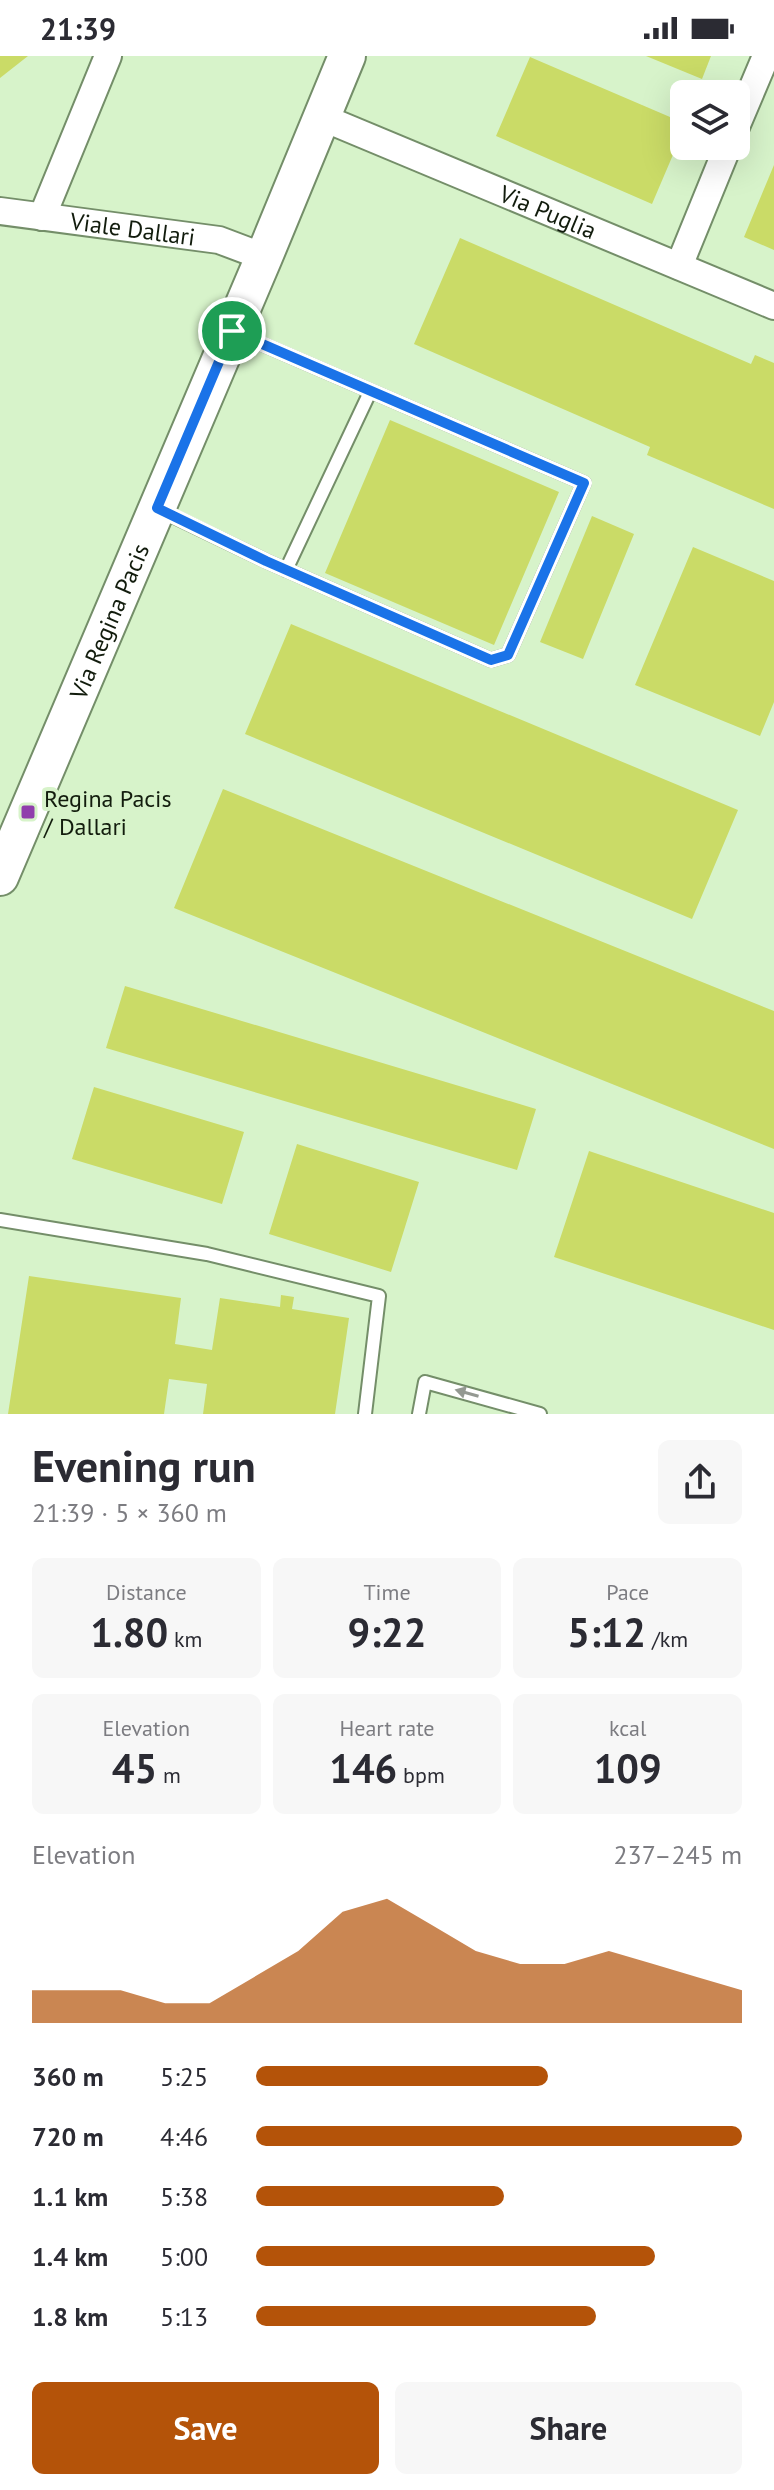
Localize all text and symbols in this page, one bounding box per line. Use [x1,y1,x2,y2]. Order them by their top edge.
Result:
text: 21:39 [40,9,116,48]
map controls [670,80,750,160]
button: layers [670,80,750,160]
street label: Via Puglia [494,177,601,246]
street label: Viale Dallari [67,205,197,252]
pin [198,297,266,365]
icon: arrive [210,309,254,353]
street label: Via Regina Pacis [62,539,156,705]
place label: Regina Pacis / Dallari [43,783,172,842]
marker: Regina Pacis / Dallari [19,803,37,821]
one-way arrow [454,1387,479,1399]
text: Evening run [32,1437,256,1494]
button: share [658,1440,742,1524]
text: 21:39 · 5 × 360 m [32,1496,227,1529]
text: Distance [106,1578,187,1606]
text: Time [363,1578,411,1606]
text: Pace [606,1578,649,1606]
text: 1.80 [90,1606,168,1658]
text: 9:22 [348,1606,426,1658]
text: 5:12 [567,1606,646,1658]
text: km [168,1625,202,1653]
text: /km [646,1625,688,1653]
text: Elevation [103,1714,190,1742]
text: Heart rate [339,1714,435,1742]
text: kcal [609,1714,646,1742]
text: 45 [112,1742,157,1794]
text: 146 [329,1742,397,1794]
text: 109 [594,1742,662,1794]
text: m [157,1761,181,1789]
text: bpm [397,1761,445,1789]
text: Elevation [32,1838,136,1871]
text: 237–245 m [613,1838,742,1871]
text: 360 m [32,2060,104,2093]
text: 5:25 [160,2060,208,2093]
text: 720 m [32,2120,104,2153]
text: 4:46 [160,2120,208,2153]
text: 1.1 km [32,2180,108,2213]
text: 5:38 [160,2180,208,2213]
text: 1.4 km [32,2240,108,2273]
text: 5:00 [160,2240,208,2273]
text: 1.8 km [32,2300,108,2333]
text: 5:13 [160,2300,208,2333]
button: Save [32,2382,379,2474]
button: Share [395,2382,742,2474]

